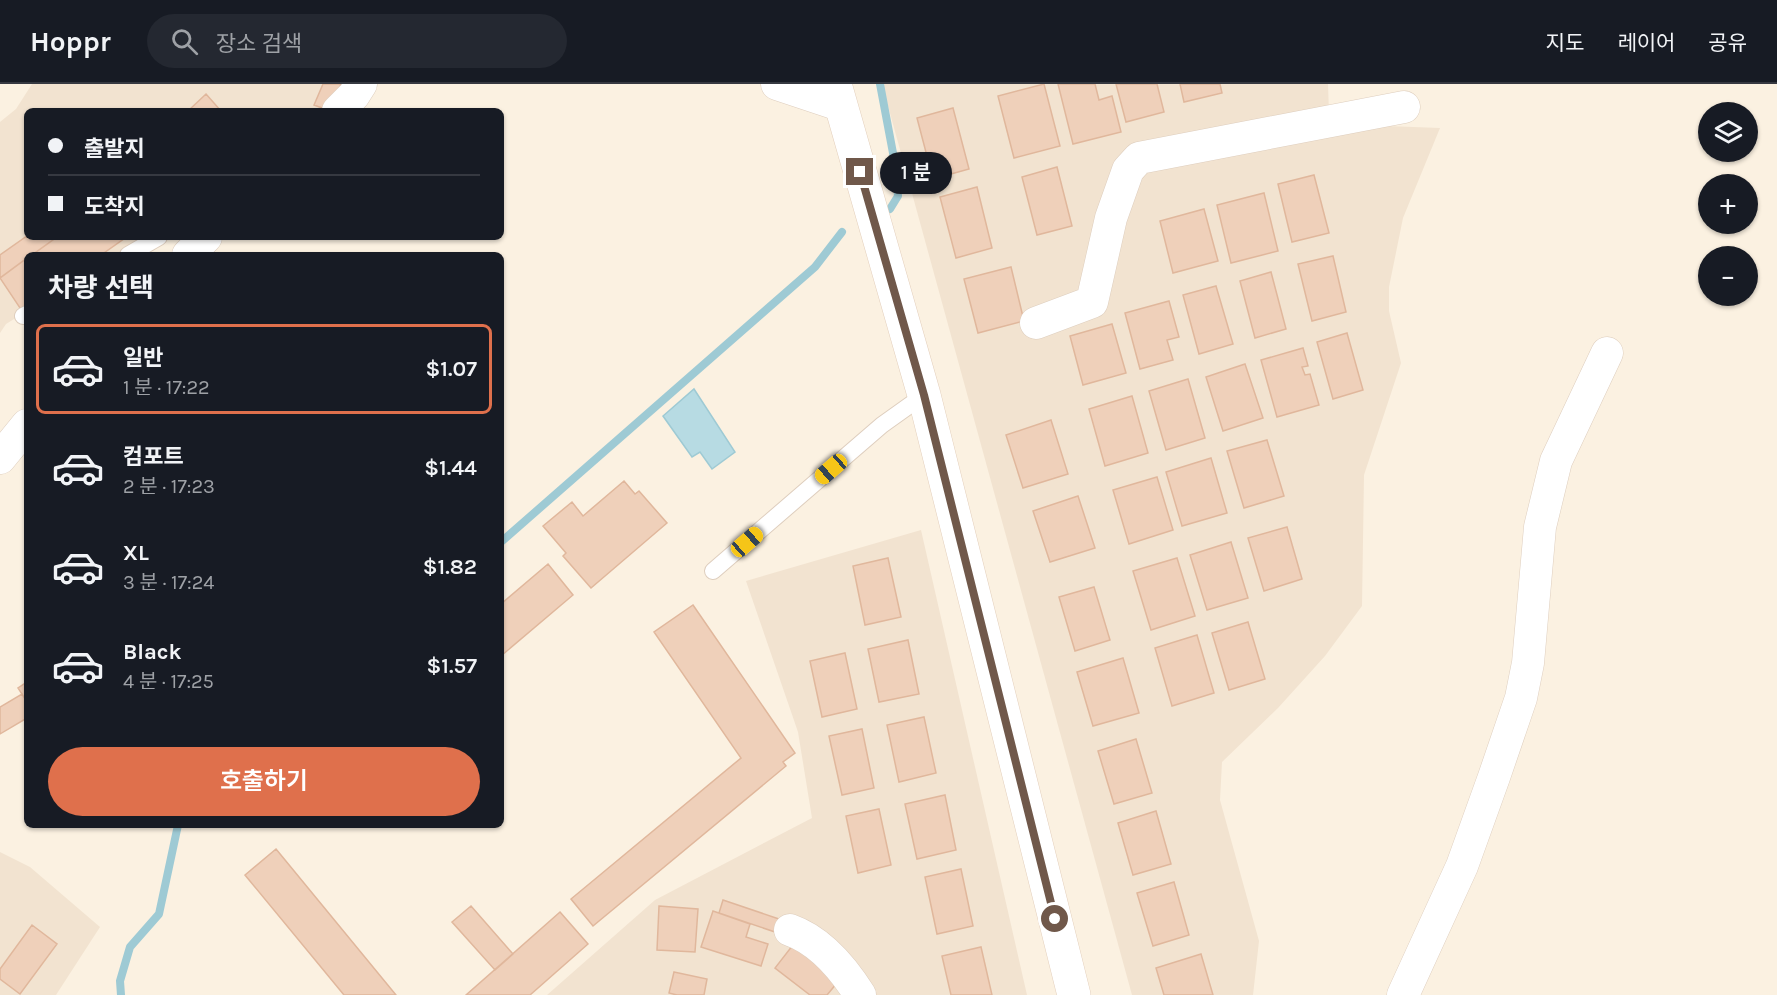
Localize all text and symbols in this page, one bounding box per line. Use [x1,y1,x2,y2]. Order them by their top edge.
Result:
search box [147,14,567,68]
text: Hoppr [30,25,111,58]
icon: search [168,25,201,58]
text: 장소 검색 [216,31,302,57]
text: 지도 [1546,31,1584,55]
text: 레이어 [1617,31,1675,55]
text: 공유 [1708,31,1747,55]
map controls [1698,102,1758,306]
button: layers [1698,102,1758,162]
text: 출발지 [84,136,145,162]
callout: 1 분 [881,151,953,193]
route end [846,158,873,185]
text: 1 분 [901,161,931,184]
button: + [1698,174,1758,234]
text: 도착지 [84,194,145,220]
button: − [1698,246,1758,306]
text: 차량 선택 [48,272,154,304]
icon: car [51,342,105,396]
text: 일반 [123,345,163,371]
text: $1.07 [426,356,477,382]
text: 1 분 · 17:22 [123,376,210,399]
icon: car [51,441,105,495]
text: 컴포트 [123,444,184,470]
car [812,450,850,488]
text: $1.44 [424,455,477,481]
text: 2 분 · 17:23 [123,475,215,498]
car [728,523,766,561]
icon: car [51,540,105,594]
text: XL [123,540,149,566]
text: $1.82 [423,554,477,580]
text: 3 분 · 17:24 [123,571,214,594]
icon: car [51,639,105,693]
text: Black [123,639,182,665]
text: $1.57 [427,653,477,679]
text: 4 분 · 17:25 [123,670,214,693]
button: 호출하기 [48,747,480,816]
route start [1041,905,1068,932]

